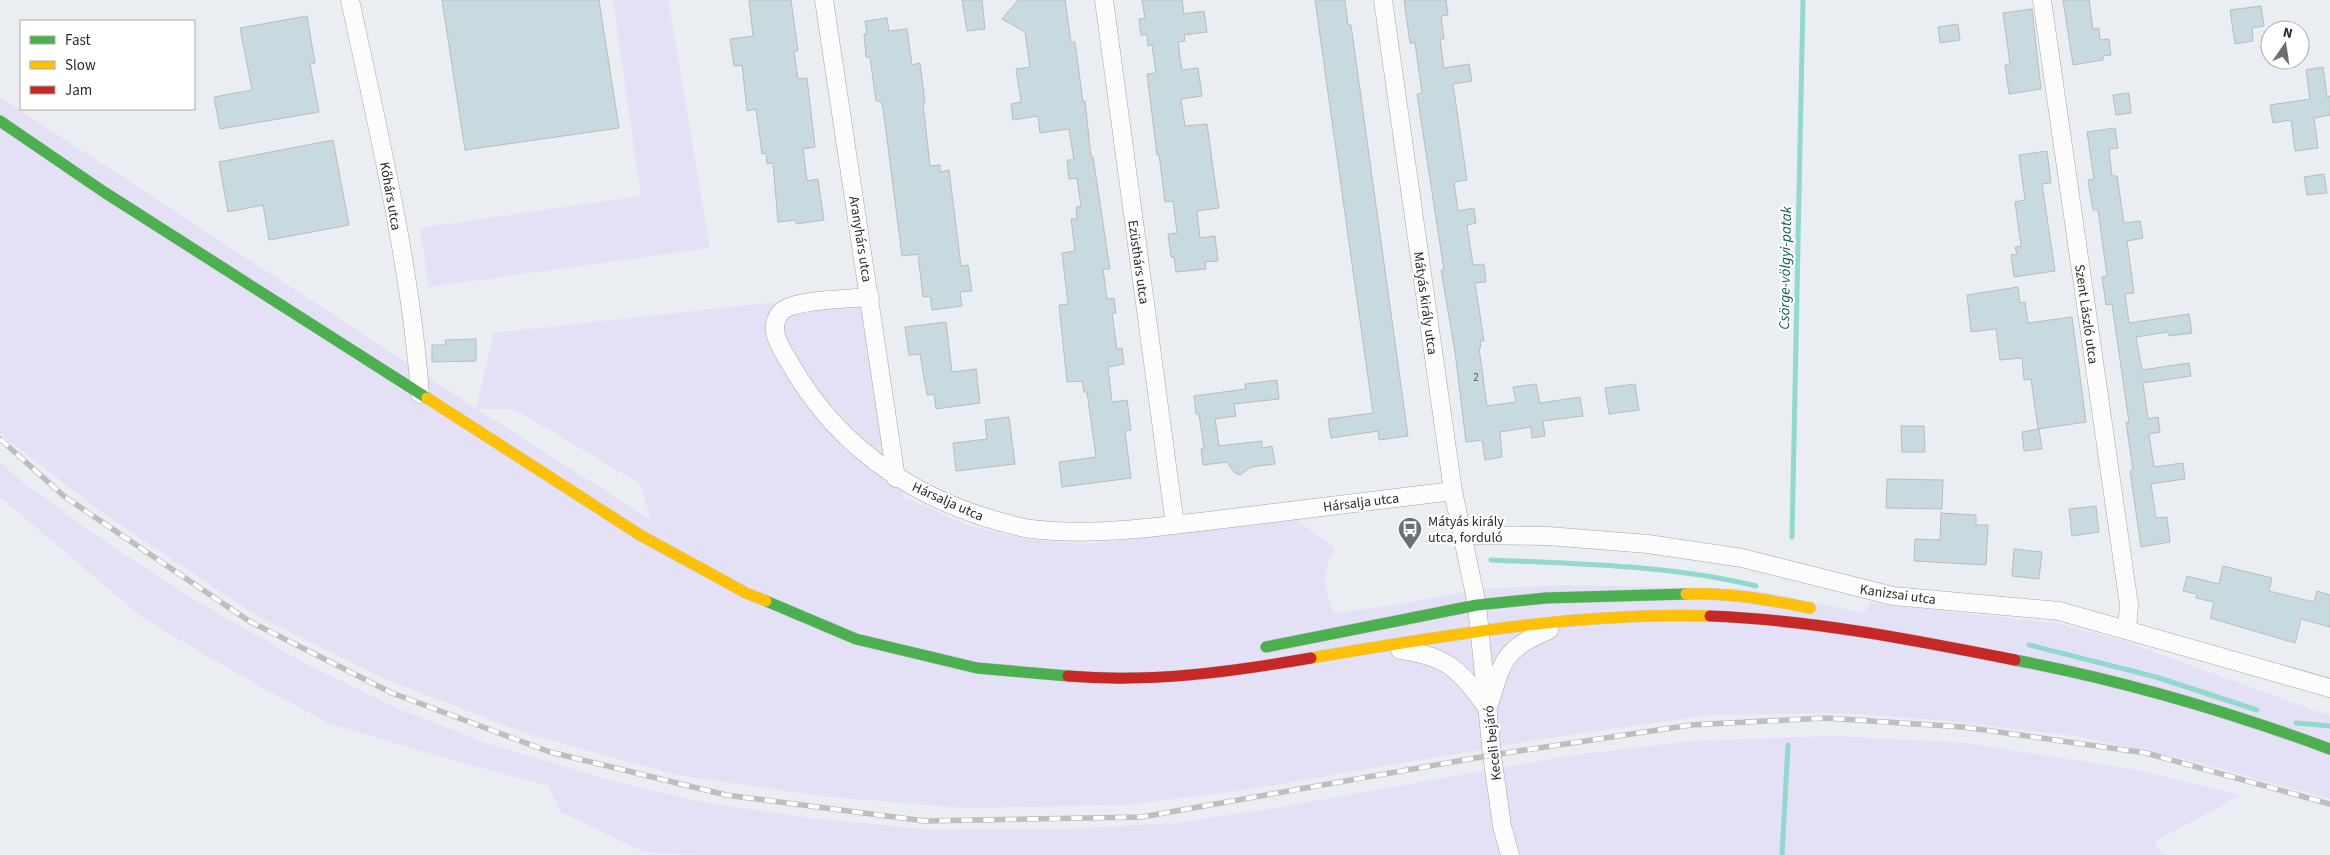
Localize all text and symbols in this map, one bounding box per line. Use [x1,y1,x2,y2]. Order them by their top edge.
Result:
legend [20,20,195,110]
north arrow [2260,20,2310,70]
text: N [2281,23,2294,44]
text: Fast [65,30,91,51]
text: Slow [65,55,96,76]
text: Jam [65,80,92,101]
street label: Kőhárs utca [374,160,406,232]
street label: Aranyhárs utca [843,195,877,284]
water label: Csörge-völgyi-patak [1774,205,1797,330]
street label: Ezüsthárs utca [1122,219,1154,305]
street label: Mátyás király utca [1408,250,1442,356]
street label: Szent László utca [2069,263,2103,365]
house number: 2 [1473,370,1479,385]
street label: Hársalja utca [909,477,987,527]
street label: Hársalja utca [1322,488,1400,518]
place label: Mátyás király utca, forduló [1428,512,1504,548]
bus stop icon: Mátyás király utca, forduló [1397,516,1423,550]
street label: Kanizsai utca [1858,580,1937,610]
street label: Keceli bejáró [1479,704,1507,781]

